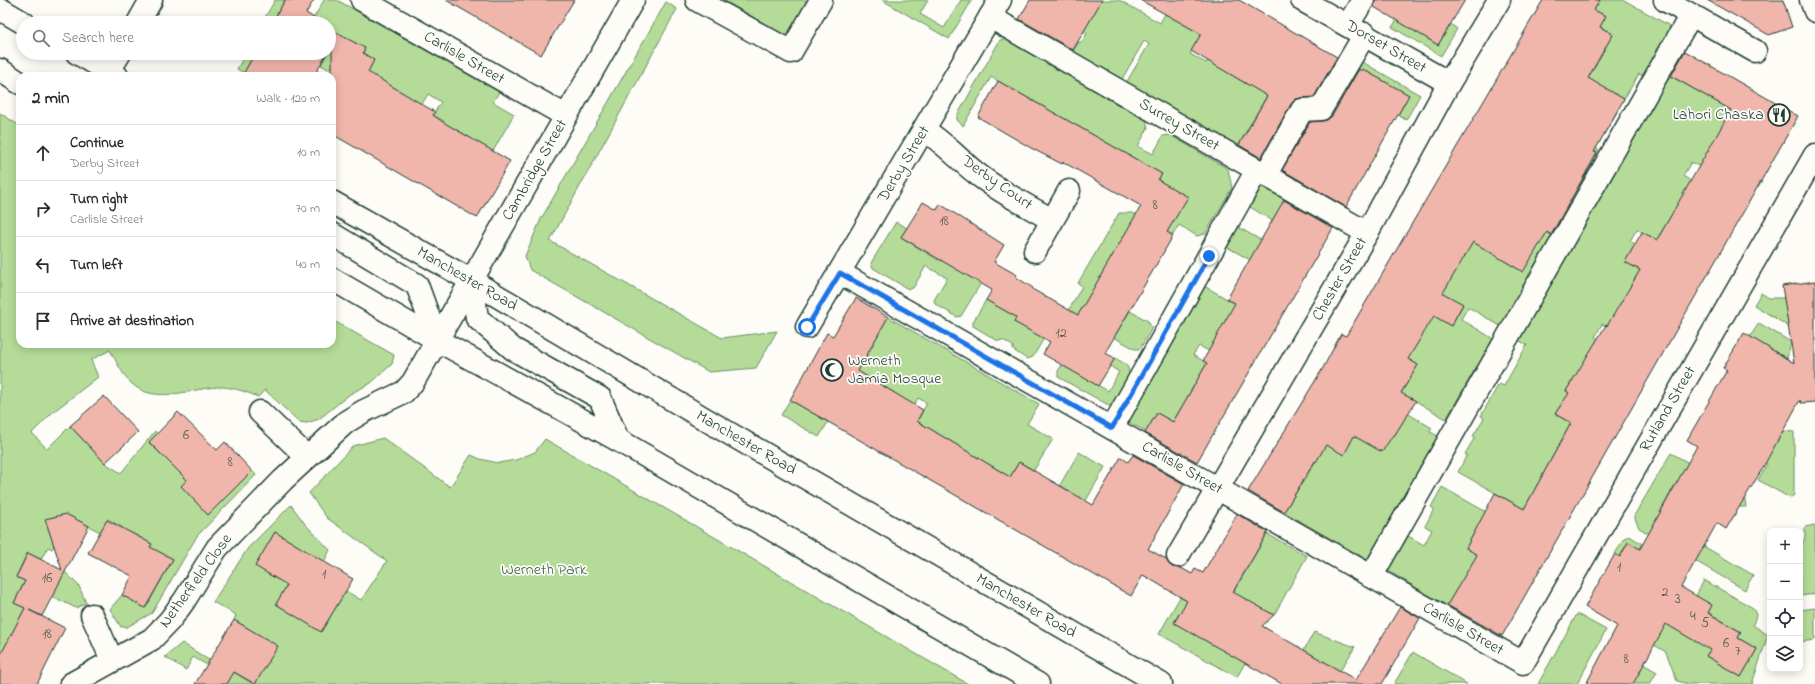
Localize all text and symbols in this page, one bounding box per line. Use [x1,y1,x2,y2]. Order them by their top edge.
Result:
street label: Dorset Street [1340,14,1432,80]
search box [16,16,336,60]
street label: Carlisle Street [419,25,510,91]
icon: search [30,27,52,49]
text: Search here [62,27,134,49]
text: 2 min [32,86,69,111]
text: Walk · 120 m [256,89,320,108]
street label: Surrey Street [1134,92,1224,158]
restaurant icon: Lahori Chaska [1766,102,1792,128]
place label: Lahori Chaska [1673,103,1764,127]
street label: Cambridge Street [496,114,574,225]
street label: Derby Street [871,121,937,208]
text: Continue [70,132,124,154]
icon: ahead [32,142,54,164]
text: 10 m [297,143,320,162]
street label: Derby Court [956,149,1038,217]
text: Derby Street [70,154,140,173]
text: Turn right [70,188,128,210]
house number: 8 [1152,195,1158,216]
icon: right [32,198,54,220]
text: 70 m [296,199,320,218]
text: Carlisle Street [70,210,143,229]
house number: 18 [939,211,949,232]
street label: Chester Street [1306,232,1374,326]
street label: Manchester Road [412,240,522,318]
route end [1200,247,1218,265]
icon: left [32,254,54,276]
text: Turn left [70,254,123,276]
text: 40 m [296,255,320,274]
icon: arrive [32,310,54,332]
text: Arrive at destination [70,310,194,332]
route start [798,318,816,336]
house number: 12 [1055,323,1067,344]
place label: Werneth Jamia Mosque [848,349,942,391]
mosque icon: Werneth Jamia Mosque [819,357,845,383]
street label: Rutland Street [1634,361,1703,457]
street label: Manchester Road [691,404,801,482]
house number: 6 [183,425,189,446]
street label: Carlisle Street [1137,435,1228,501]
house number: 8 [227,452,233,473]
street label: Netherfield Close [154,528,239,633]
map controls [1767,528,1803,672]
button: + [1767,528,1803,564]
house number: 1 [1617,557,1622,578]
park label: Werneth Park [501,558,588,582]
house number: 1 [322,564,327,585]
button: − [1767,564,1803,600]
street label: Manchester Road [971,567,1081,645]
house number: 16 [42,568,52,589]
house number: 2 [1662,582,1669,603]
house number: 3 [1675,589,1681,610]
street label: Carlisle Street [1418,596,1509,662]
button: locate [1767,600,1803,636]
house number: 4 [1690,606,1696,627]
house number: 5 [1701,613,1709,634]
house number: 18 [42,624,52,645]
house number: 6 [1723,633,1729,654]
button: layers [1767,636,1803,672]
house number: 7 [1735,641,1741,662]
house number: 8 [1623,649,1629,670]

